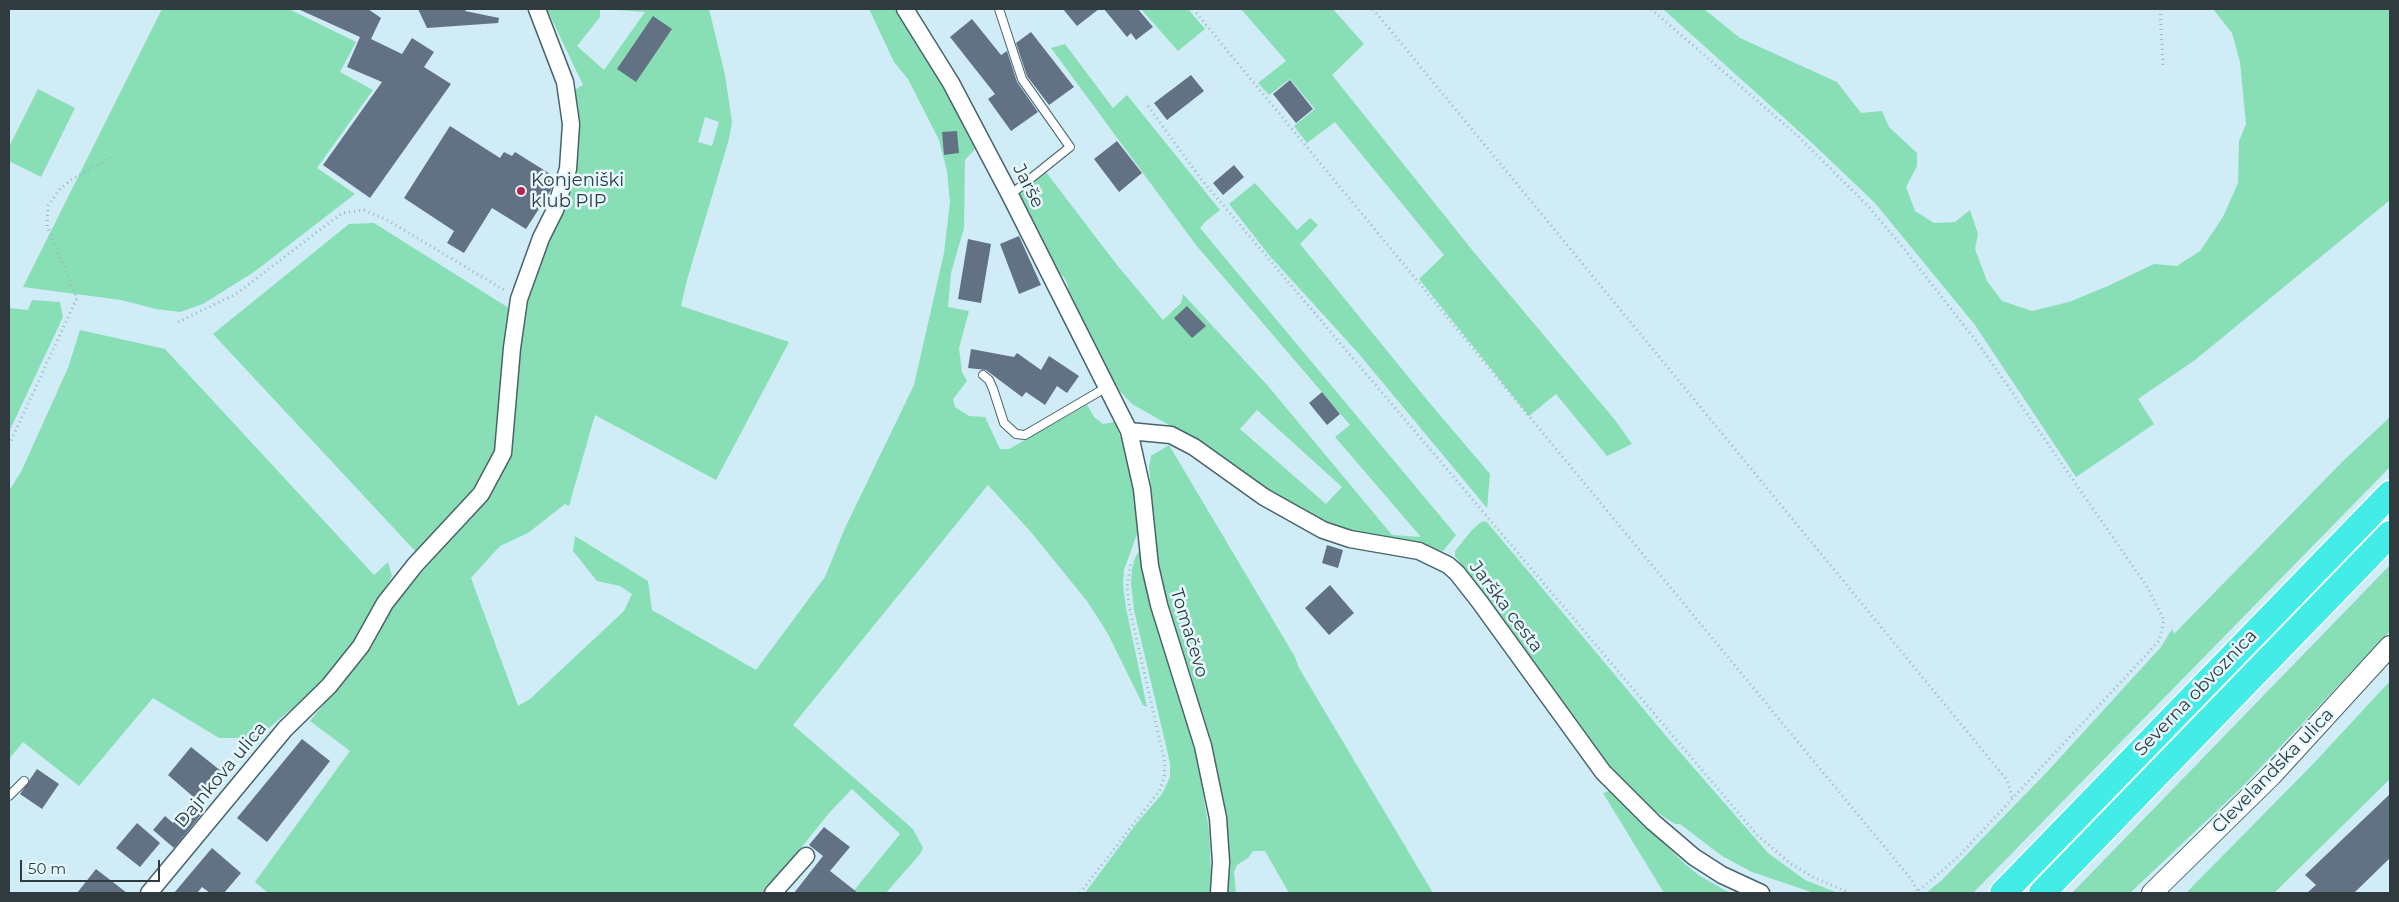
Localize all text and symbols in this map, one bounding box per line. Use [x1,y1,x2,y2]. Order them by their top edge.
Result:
street label: Jarše [1008,160,1048,212]
place label: Konjeniški klub PIP [531,170,624,212]
marker: Konjeniški klub PIP [515,185,527,197]
street label: Jarška cesta [1465,557,1547,657]
street label: Tomačevo [1165,586,1213,680]
street label: Severna obvoznica [2130,625,2262,761]
street label: Clevelandska ulica [2208,704,2338,838]
street label: Dajnkova ulica [171,718,271,832]
scale bar [22,850,162,882]
text: 50 m [28,859,66,878]

